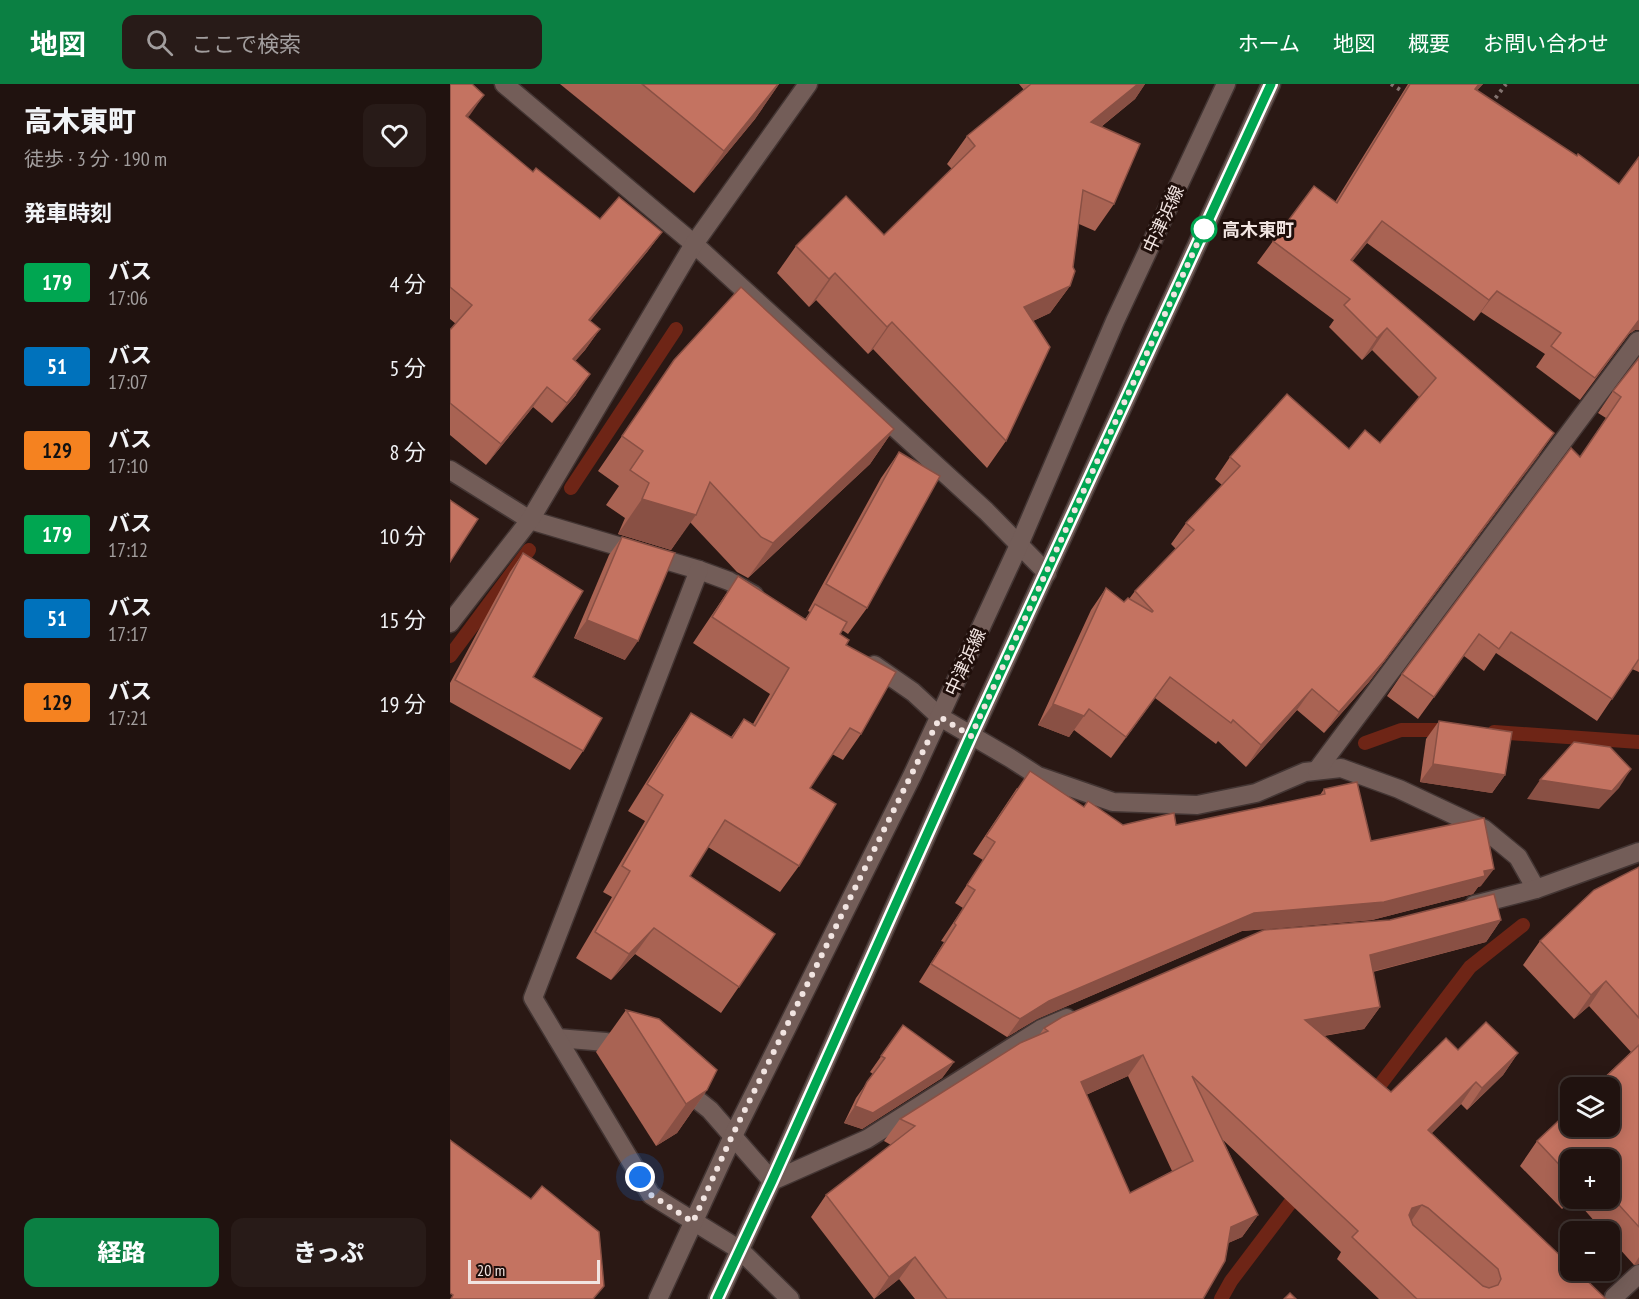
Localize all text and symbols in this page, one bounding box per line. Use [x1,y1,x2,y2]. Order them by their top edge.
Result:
search box [122,15,542,69]
text: 地図 [30,25,86,62]
icon: search [143,26,176,59]
text: ここで検索 [191,30,301,58]
text: ホーム [1238,30,1300,57]
text: 地図 [1333,30,1375,57]
text: 概要 [1408,30,1450,57]
text: お問い合わせ [1483,30,1609,57]
text: 高木東町 [24,102,136,139]
button: heart [363,104,426,167]
text: 徒歩 · 3 分 · 190 m [24,146,167,172]
street label: 中津浜線 [1137,182,1189,256]
text: 発車時刻 [24,199,112,227]
marker: 高木東町 [1191,216,1217,242]
place label: 高木東町 [1222,218,1294,241]
text: バス [108,257,152,285]
text: 179 [42,269,72,296]
text: 4 分 [389,270,426,298]
text: 17:06 [108,285,148,311]
text: バス [108,341,152,369]
text: 51 [47,353,67,380]
text: 5 分 [389,354,426,382]
text: 17:07 [108,369,148,395]
text: バス [108,425,152,453]
text: 129 [42,437,72,464]
text: 8 分 [389,438,426,466]
text: 17:10 [108,453,148,479]
text: バス [108,509,152,537]
text: 179 [42,521,72,548]
text: 10 分 [380,522,426,550]
text: 17:12 [108,537,148,563]
text: バス [108,593,152,621]
text: 51 [47,605,67,632]
text: 15 分 [380,606,426,634]
text: 17:17 [108,621,148,647]
street label: 中津浜線 [939,625,991,699]
text: バス [108,677,152,705]
text: 129 [42,689,72,716]
text: 19 分 [380,690,426,718]
text: 17:21 [108,705,148,731]
map controls [1560,1077,1620,1281]
button: layers [1560,1077,1620,1137]
button: + [1560,1149,1620,1209]
your location [625,1162,655,1192]
button: 経路 [24,1218,219,1287]
button: きっぷ [231,1218,426,1287]
button: − [1560,1221,1620,1281]
scale bar [468,1257,600,1284]
text: 20 m [477,1260,505,1280]

